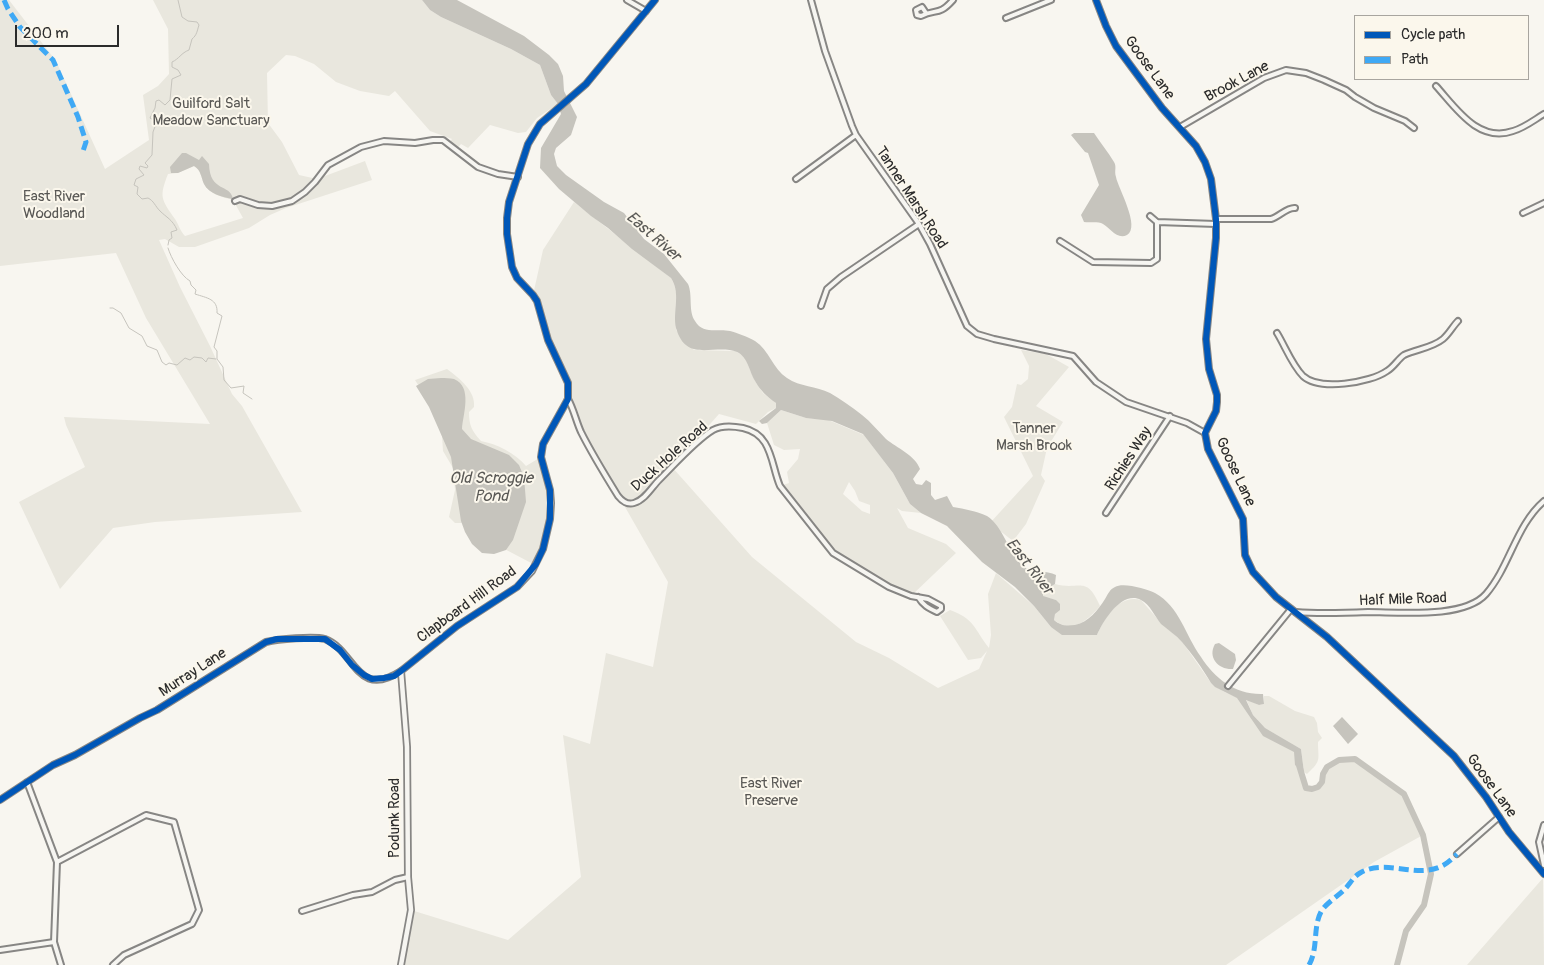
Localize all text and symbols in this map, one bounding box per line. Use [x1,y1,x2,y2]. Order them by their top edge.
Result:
scale bar [18,15,121,47]
legend [1354,15,1529,80]
text: 200 m [23,24,68,43]
text: Cycle path [1401,25,1465,44]
street label: Goose Lane [1120,33,1178,103]
text: Path [1401,50,1428,69]
street label: Brook Lane [1202,58,1272,106]
park label: Guilford Salt Meadow Sanctuary [152,95,270,130]
street label: Tanner Marsh Road [871,144,951,252]
park label: East River Woodland [23,188,85,223]
water label: East River [622,208,684,266]
street label: Duck Hole Road [628,418,712,496]
park label: Tanner Marsh Brook [996,420,1072,455]
street label: Richies Way [1102,424,1156,494]
street label: Goose Lane [1211,435,1259,509]
water label: Old Scroggie Pond [449,469,533,507]
water label: East River [1001,535,1057,599]
street label: Clapboard Hill Road [414,563,520,647]
street label: Half Mile Road [1359,589,1447,611]
street label: Murray Lane [156,645,230,701]
street label: Goose Lane [1462,751,1520,821]
park label: East River Preserve [740,775,802,810]
street label: Podunk Road [386,778,404,858]

